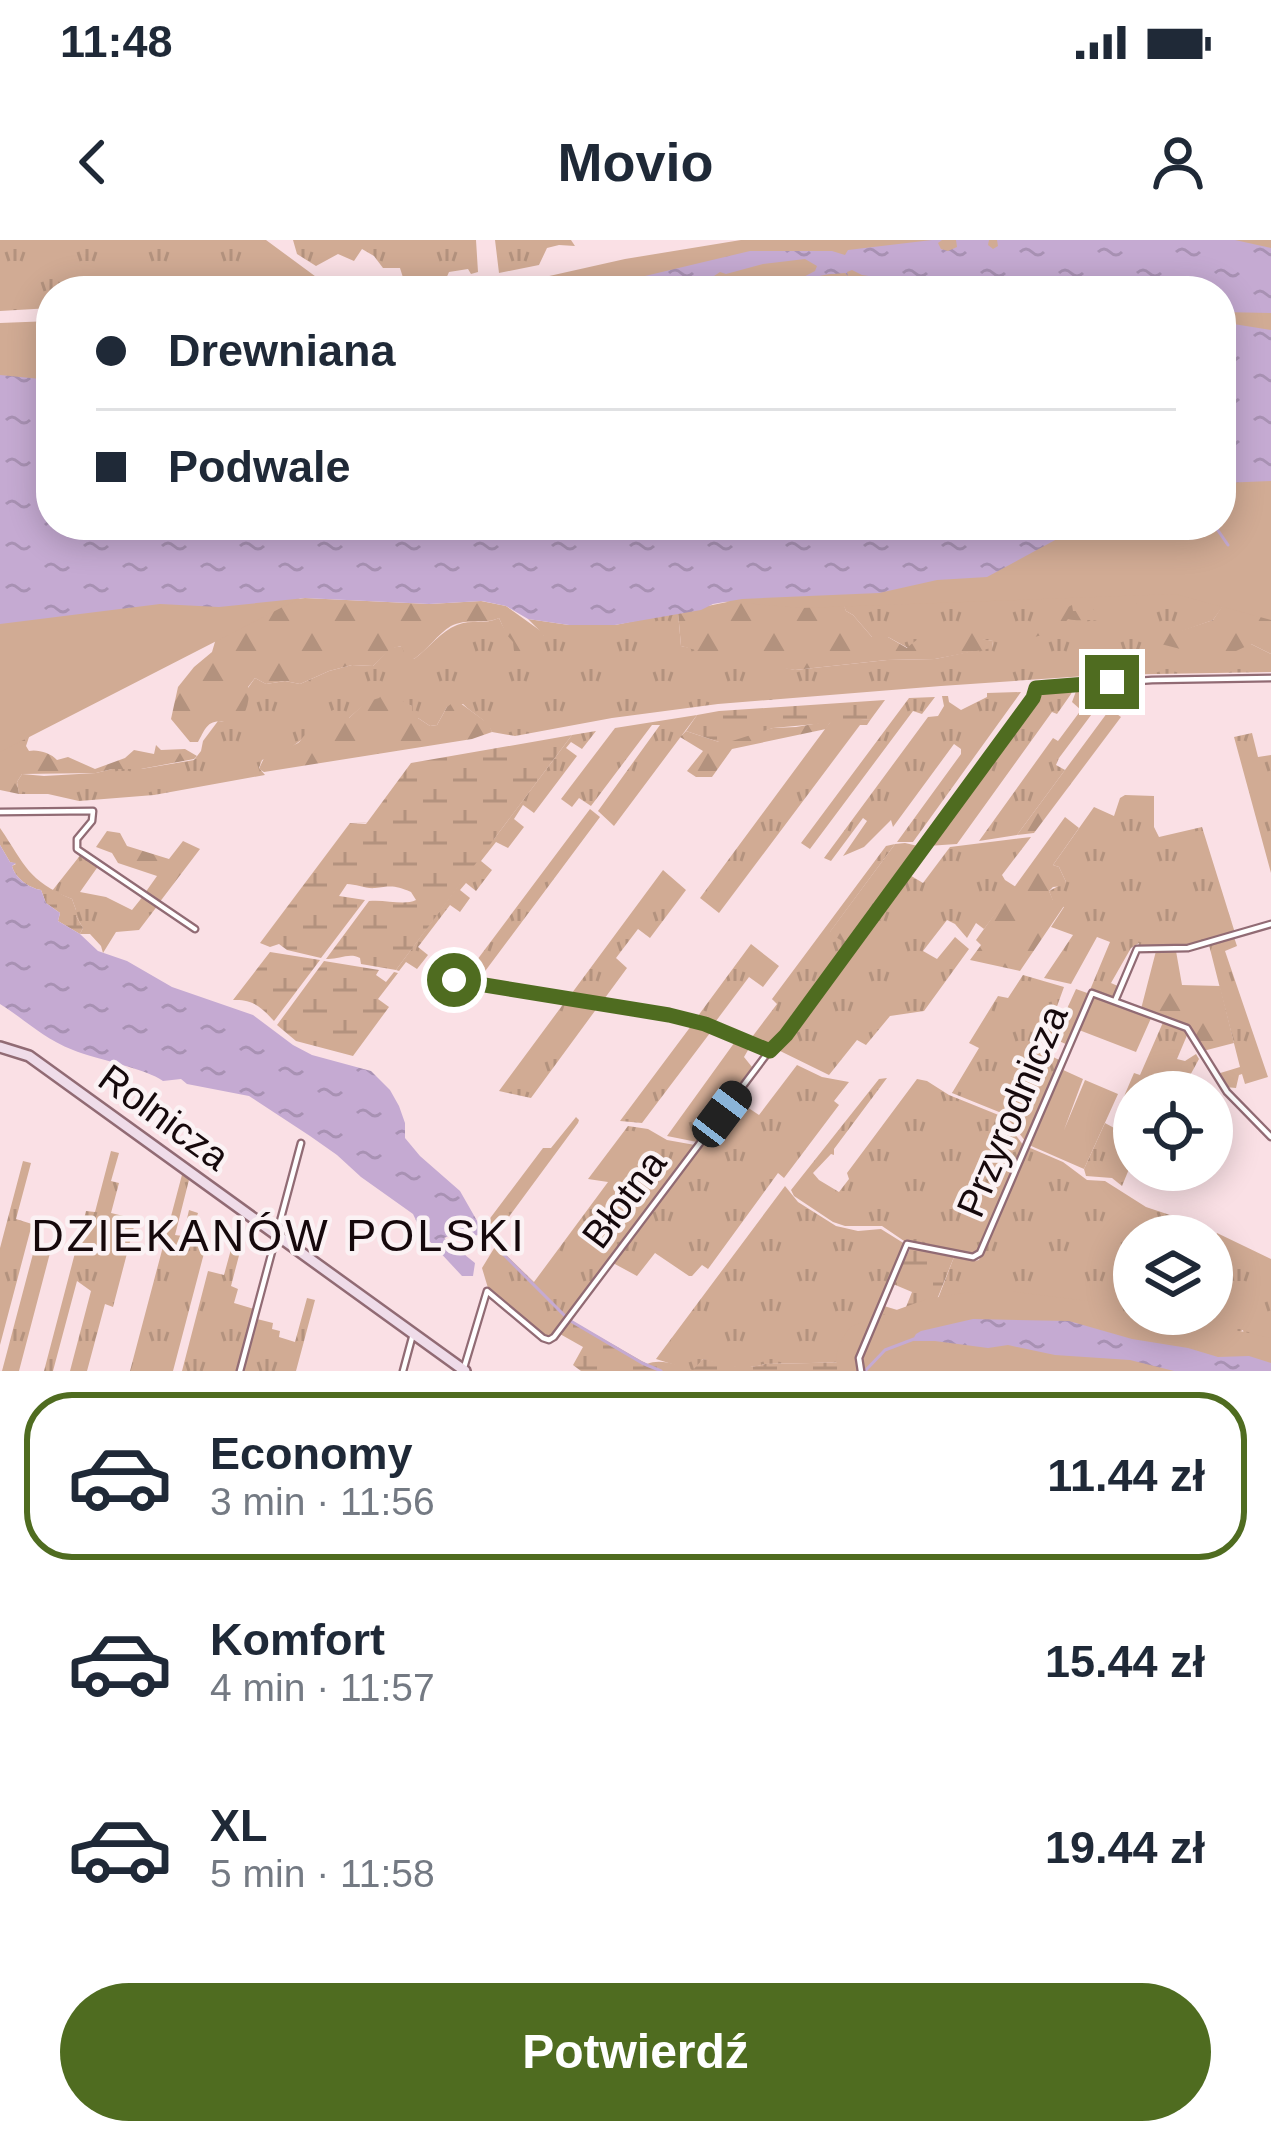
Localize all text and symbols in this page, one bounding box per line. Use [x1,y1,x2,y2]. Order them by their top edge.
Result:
text: 11:48 [60,16,173,67]
icon: back [60,129,126,195]
icon: person [1145,129,1211,195]
text: Movio [558,132,714,192]
text: Drewniana [168,325,396,376]
text: Podwale [168,441,351,492]
route end [1085,655,1139,709]
route start [427,953,481,1007]
street label: Przyrodnicza [948,999,1076,1223]
street label: Rolnicza [91,1056,237,1179]
map controls [1113,1071,1233,1335]
button: locate [1113,1071,1233,1191]
car [686,1074,758,1154]
street label: Błotna [574,1142,675,1256]
district label: DZIEKANÓW POLSKI [31,1210,527,1261]
button: layers [1113,1215,1233,1335]
icon: car [66,1422,174,1530]
text: Economy [210,1428,413,1479]
text: 11.44 zł [1047,1450,1205,1501]
text: 3 min · 11:56 [210,1480,435,1523]
icon: car [66,1608,174,1716]
text: Komfort [210,1614,385,1665]
text: 15.44 zł [1045,1636,1205,1687]
text: 4 min · 11:57 [210,1666,435,1709]
icon: car [66,1794,174,1902]
text: XL [210,1800,268,1851]
text: 19.44 zł [1045,1822,1205,1873]
text: 5 min · 11:58 [210,1852,435,1895]
button: Potwierdź [60,1983,1211,2121]

